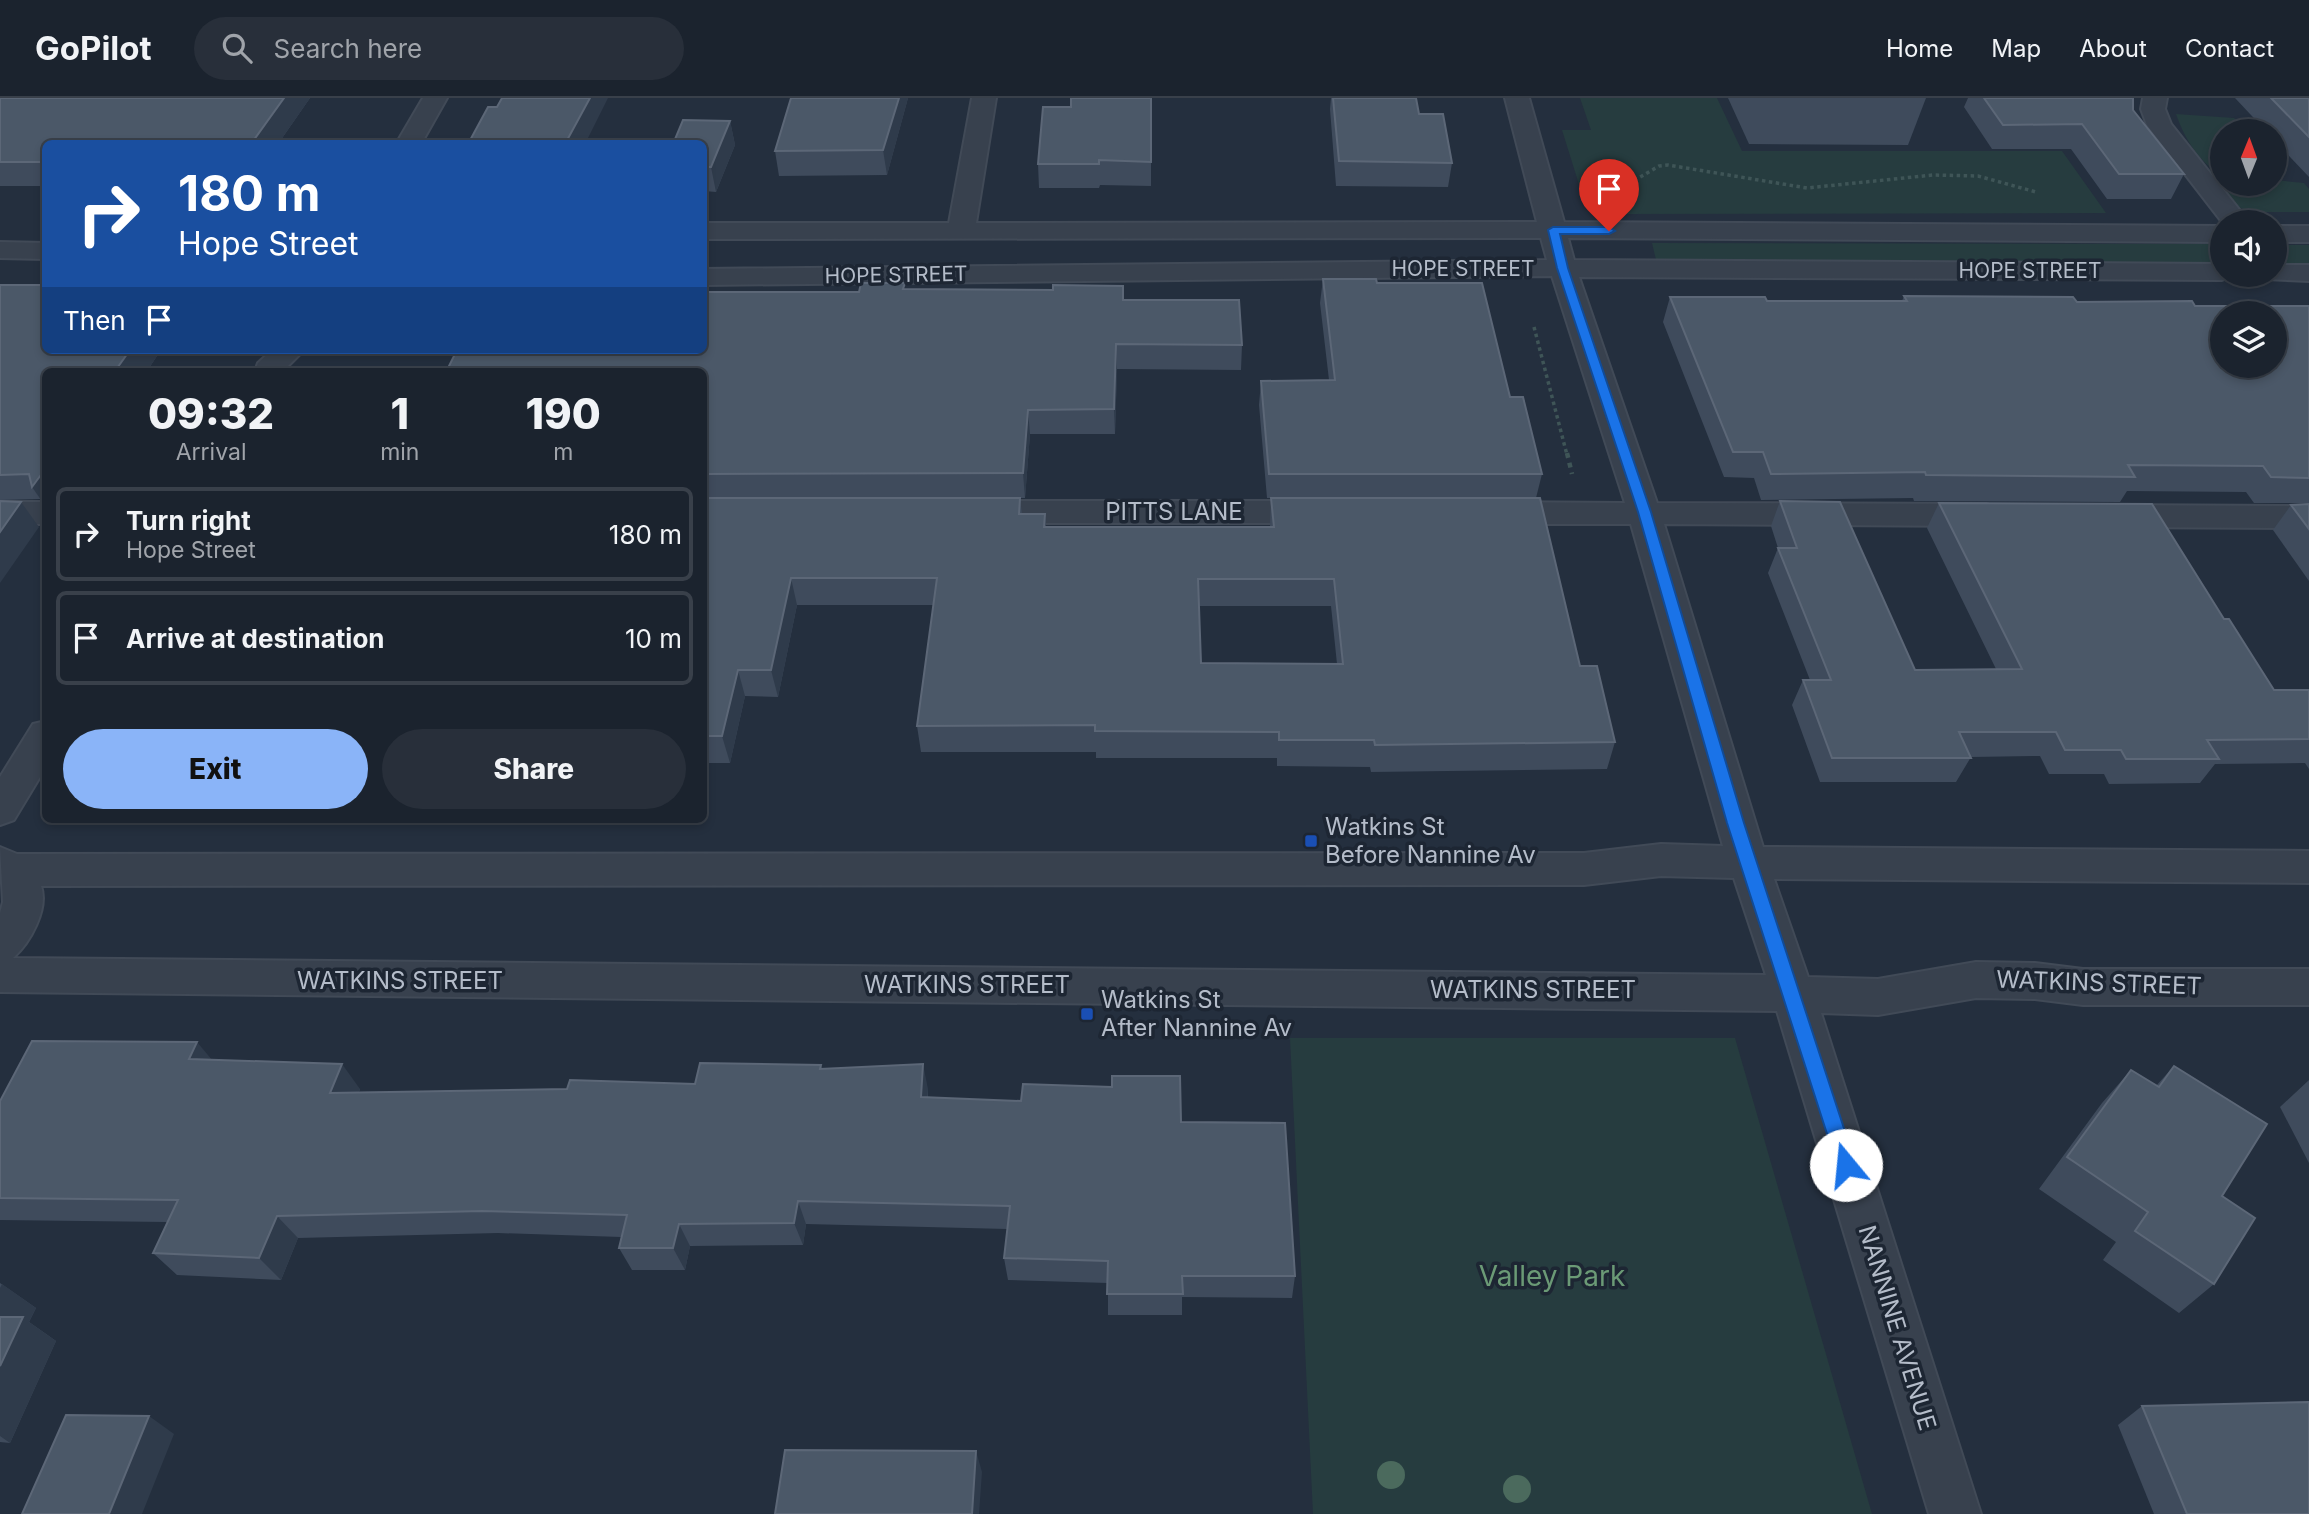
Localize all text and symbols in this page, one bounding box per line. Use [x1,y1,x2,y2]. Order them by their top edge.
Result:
search box [194,17,684,80]
text: GoPilot [35,28,152,68]
icon: search [218,29,256,67]
text: Search here [274,33,422,64]
text: Home [1886,34,1953,63]
text: Map [1991,34,2041,63]
text: About [2079,34,2147,63]
text: Contact [2185,34,2274,63]
north arrow [2210,119,2287,196]
map controls [2210,119,2287,378]
pin [1579,159,1639,231]
text: 180 m [178,164,320,223]
icon: right [63,168,154,259]
icon: arrive [1590,170,1628,208]
button: sound [2210,210,2287,287]
text: Hope Street [178,224,359,263]
street label: HOPE STREET [1392,256,1534,281]
street label: HOPE STREET [1959,258,2101,283]
street label: HOPE STREET [824,261,968,288]
icon: arrive [140,301,178,339]
button: layers [2210,301,2287,378]
text: Then [63,305,126,336]
text: 09:32 [148,388,274,439]
text: 1 [391,388,409,439]
text: 190 [526,388,601,439]
text: Arrival [176,438,246,466]
text: min [380,438,419,466]
text: m [553,438,573,466]
street label: PITTS LANE [1105,497,1243,526]
text: Turn right [126,505,251,536]
icon: right [67,515,105,553]
text: 180 m [609,519,682,550]
text: Hope Street [126,536,256,564]
icon: arrive [67,619,105,657]
text: Arrive at destination [126,623,385,654]
text: 10 m [625,623,682,654]
button: Exit [63,729,368,809]
button: Share [382,729,686,809]
place label: Watkins St Before Nannine Av [1325,812,1536,869]
marker: Watkins St Before Nannine Av [1303,833,1319,849]
street label: WATKINS STREET [1996,964,2202,1001]
street label: WATKINS STREET [297,966,503,995]
street label: WATKINS STREET [864,970,1070,999]
street label: WATKINS STREET [1430,975,1636,1004]
place label: Watkins St After Nannine Av [1101,985,1292,1042]
marker: Watkins St After Nannine Av [1079,1006,1095,1022]
position arrow [1809,1128,1883,1202]
street label: NANNINE AVENUE [1853,1222,1942,1434]
park label: Valley Park [1479,1259,1625,1293]

